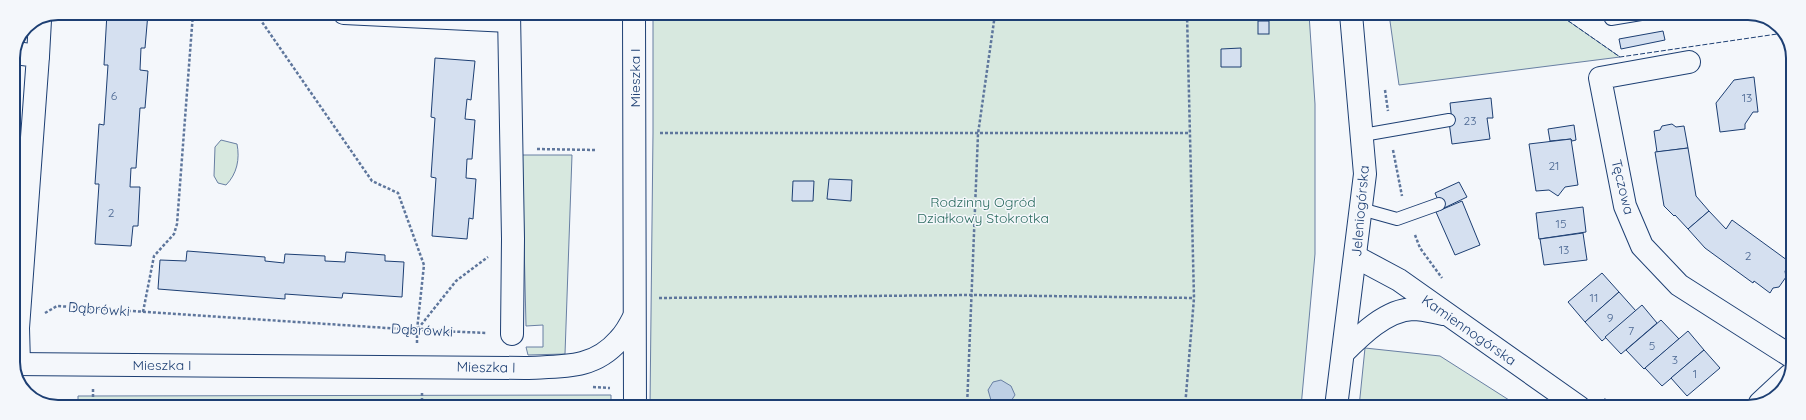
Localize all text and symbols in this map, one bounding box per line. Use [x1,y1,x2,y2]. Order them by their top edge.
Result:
street label: Mieszka I [626,49,644,108]
house number: 6 [111,88,118,103]
house number: 13 [1742,90,1752,105]
house number: 23 [1464,113,1476,128]
house number: 21 [1548,158,1560,173]
street label: Tęczowa [1607,158,1639,216]
street label: Jeleniogórska [1347,165,1373,257]
park label: Rodzinny Ogród Działkowy Stokrotka [917,193,1049,227]
house number: 2 [108,205,115,220]
house number: 15 [1556,216,1566,231]
house number: 13 [1559,242,1569,257]
house number: 2 [1745,248,1752,263]
house number: 11 [1590,290,1598,305]
street label: Kamiennogórska [1418,291,1520,369]
street label: Dąbrówki [68,298,130,320]
house number: 9 [1607,310,1614,325]
street label: Dąbrówki [391,319,453,341]
house number: 7 [1628,323,1634,338]
house number: 5 [1649,338,1655,353]
house number: 3 [1672,352,1678,367]
street label: Mieszka I [133,356,192,374]
street label: Mieszka I [456,357,516,377]
house number: 1 [1693,366,1697,381]

